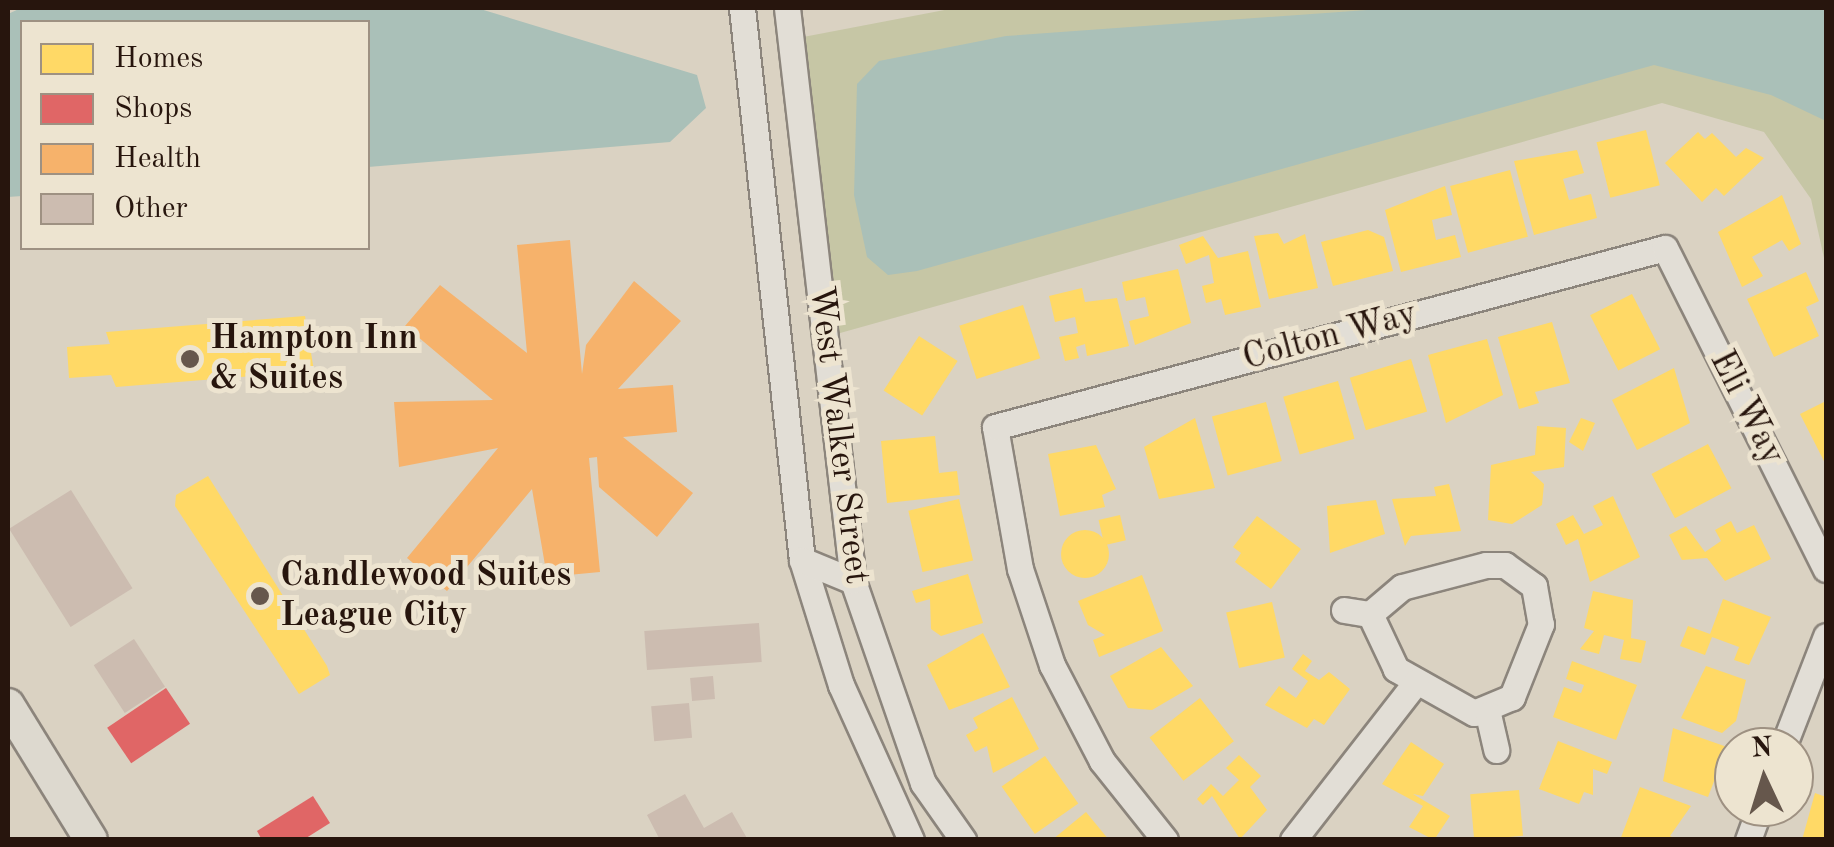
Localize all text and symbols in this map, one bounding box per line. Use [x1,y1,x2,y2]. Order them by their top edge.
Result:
legend [20,20,370,250]
text: Homes [114,44,203,74]
text: Shops [114,94,192,124]
text: Health [114,144,201,174]
text: Other [114,194,188,224]
street label: West Walker Street [799,284,877,586]
street label: Colton Way [1238,294,1422,380]
place label: Hampton Inn & Suites [210,318,418,400]
street label: Eli Way [1699,344,1793,472]
marker: Hampton Inn & Suites [179,348,201,370]
place label: Candlewood Suites League City [280,555,571,637]
marker: Candlewood Suites League City [249,585,271,607]
north arrow [1714,727,1814,827]
text: N [1750,734,1774,764]

